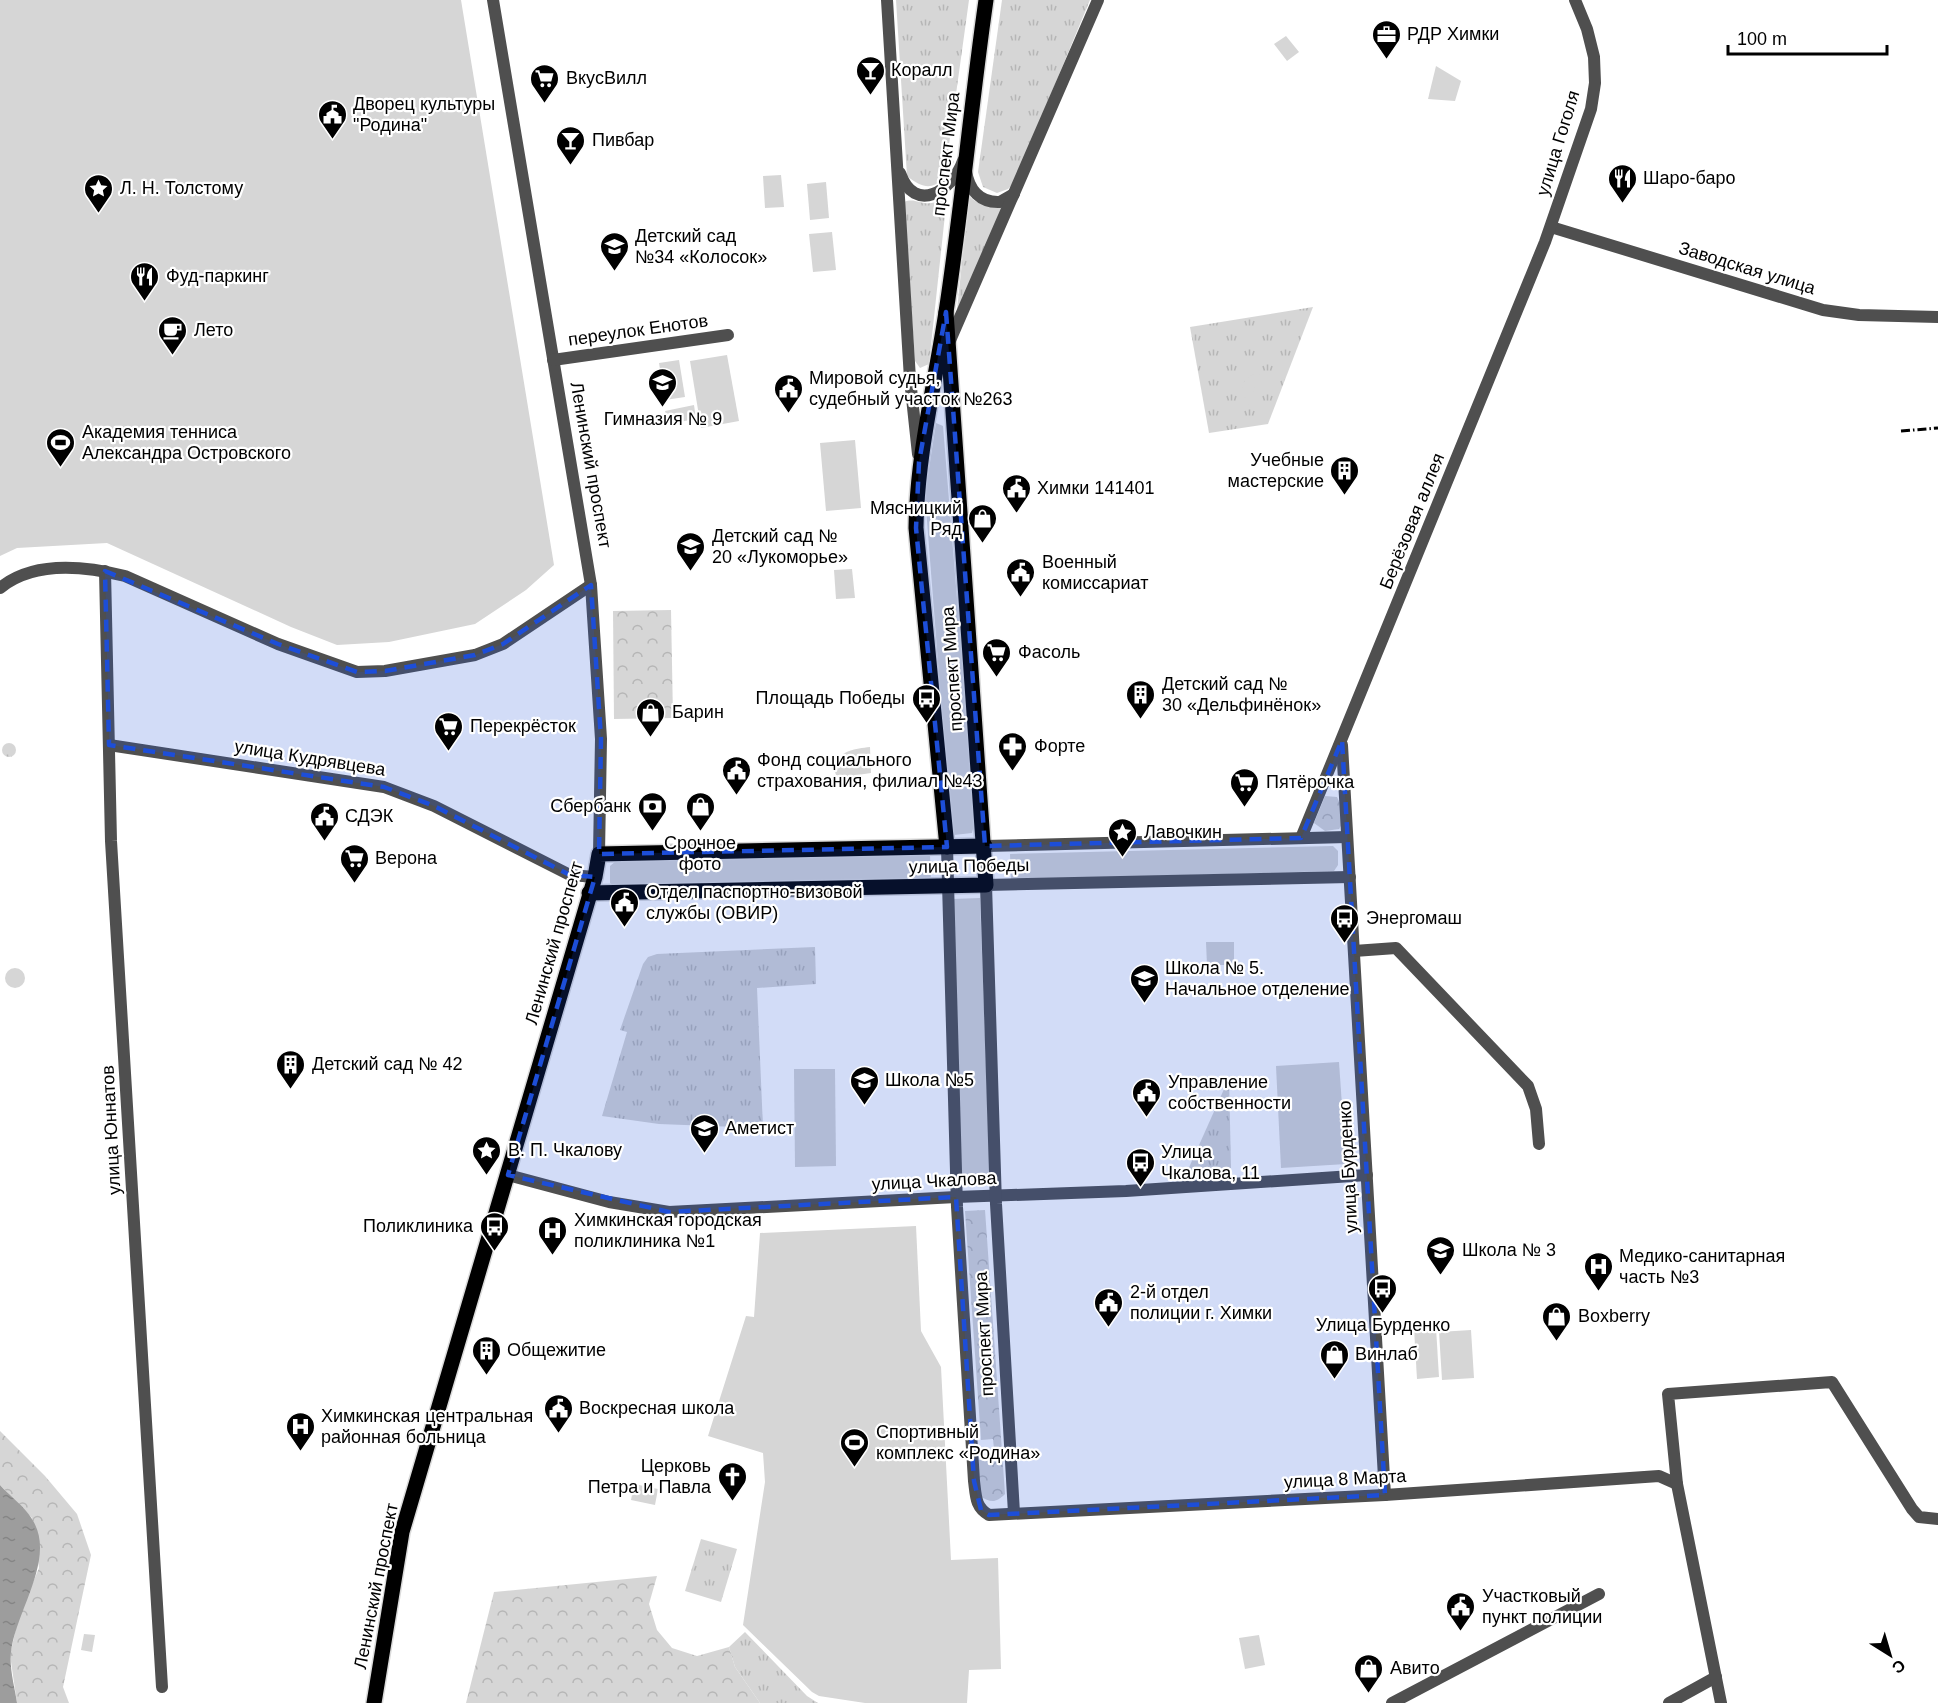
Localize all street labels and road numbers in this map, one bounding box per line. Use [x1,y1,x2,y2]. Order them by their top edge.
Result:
street label: улица Гоголя [1532,88,1584,198]
street label: проспект Мира [928,90,964,217]
street label: Заводская улица [1676,238,1819,299]
street label: переулок Енотов [567,310,709,350]
street label: Ленинский проспект [567,380,615,550]
street label: Берёзовая аллея [1376,450,1448,592]
street label: проспект Мира [938,605,966,732]
street label: улица Кудрявцева [233,736,388,780]
street label: улица Победы [909,855,1029,877]
street label: Ленинский проспект [521,859,587,1027]
street label: улица Юннатов [98,1065,124,1195]
street label: улица Бурденко [1335,1100,1361,1234]
street label: улица Чкалова [871,1168,998,1194]
street label: проспект Мира [971,1270,997,1397]
street label: улица 8 Марта [1283,1466,1408,1492]
street label: Ленинский проспект [350,1501,402,1671]

